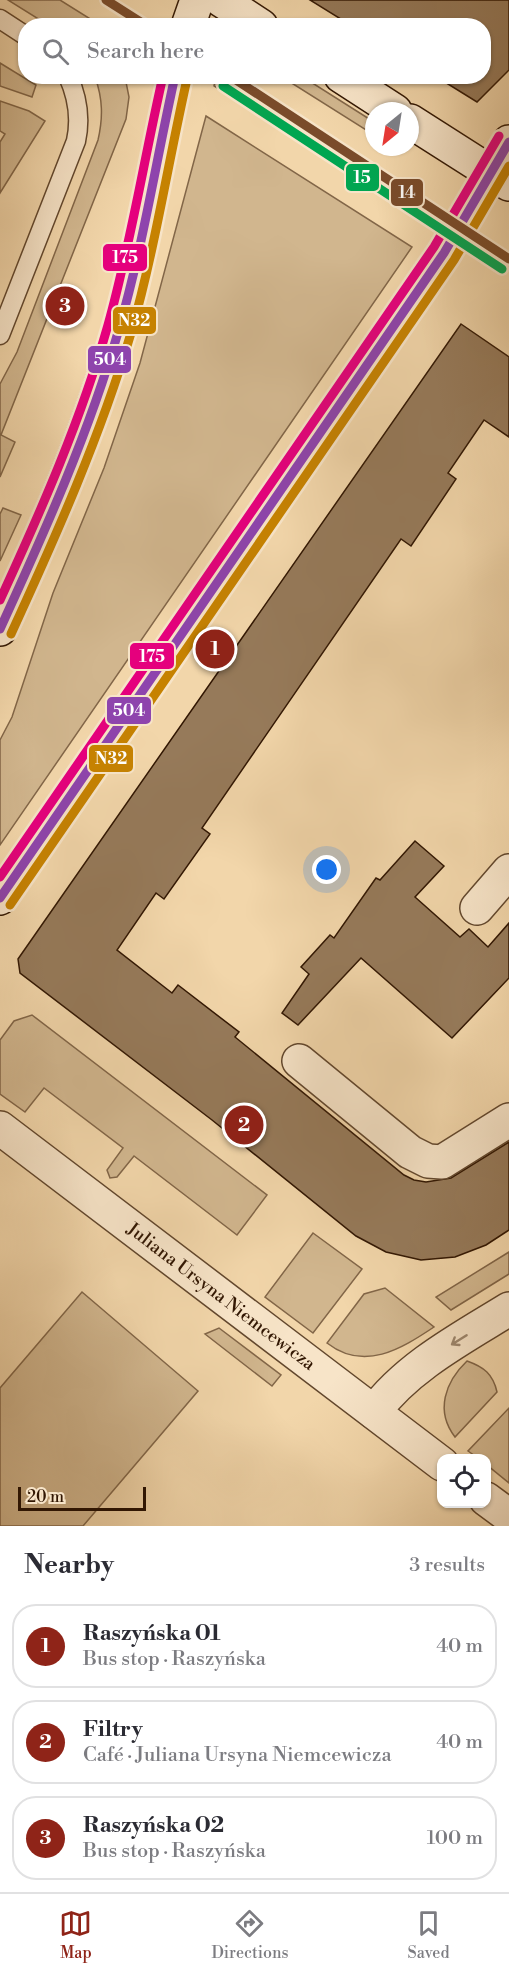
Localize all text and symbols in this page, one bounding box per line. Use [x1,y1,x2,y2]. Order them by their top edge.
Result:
search box [18,18,491,84]
icon: search [39,35,72,68]
text: Search here [87,38,204,65]
north arrow [365,102,419,156]
line badge: 15 [345,163,380,192]
text: 15 [353,168,371,188]
line badge: 14 [390,178,424,207]
text: 14 [398,183,416,203]
line badge: 175 [102,243,148,272]
text: 175 [112,248,138,268]
pin: 3 [46,284,84,328]
line badge: N32 [112,306,157,335]
text: N32 [118,311,150,331]
line badge: 504 [87,345,132,374]
text: 504 [94,350,126,370]
pin: 1 [196,626,234,672]
line badge: 175 [129,642,175,670]
text: 175 [139,647,165,667]
line badge: 504 [106,696,152,725]
text: 504 [113,701,145,721]
line badge: N32 [88,744,134,773]
text: N32 [95,749,127,769]
your location [312,855,341,884]
pin: 2 [224,1102,264,1148]
street label: Juliana Ursyna Niemcewicza [121,1217,321,1376]
one-way arrow [451,1333,468,1346]
map controls [437,1454,491,1508]
button: locate [437,1454,491,1508]
scale bar [18,1484,146,1512]
text: 20 m [27,1487,64,1507]
text: Nearby [24,1549,114,1581]
text: 3 results [409,1553,485,1578]
text: Raszyńska 01 [83,1620,221,1647]
text: 1 [41,1634,50,1659]
text: 40 m [436,1634,483,1659]
text: Bus stop · Raszyńska [83,1647,266,1672]
text: Filtry [83,1716,143,1743]
text: 2 [39,1730,52,1755]
text: 40 m [436,1730,483,1755]
text: Café · Juliana Ursyna Niemcewicza [83,1743,392,1768]
text: Raszyńska 02 [83,1812,224,1839]
text: 3 [39,1826,52,1851]
text: 100 m [427,1826,483,1851]
text: Bus stop · Raszyńska [83,1839,266,1864]
tab: Map [59,1907,92,1963]
tab: Directions [211,1907,289,1963]
tab: Saved [407,1907,450,1963]

